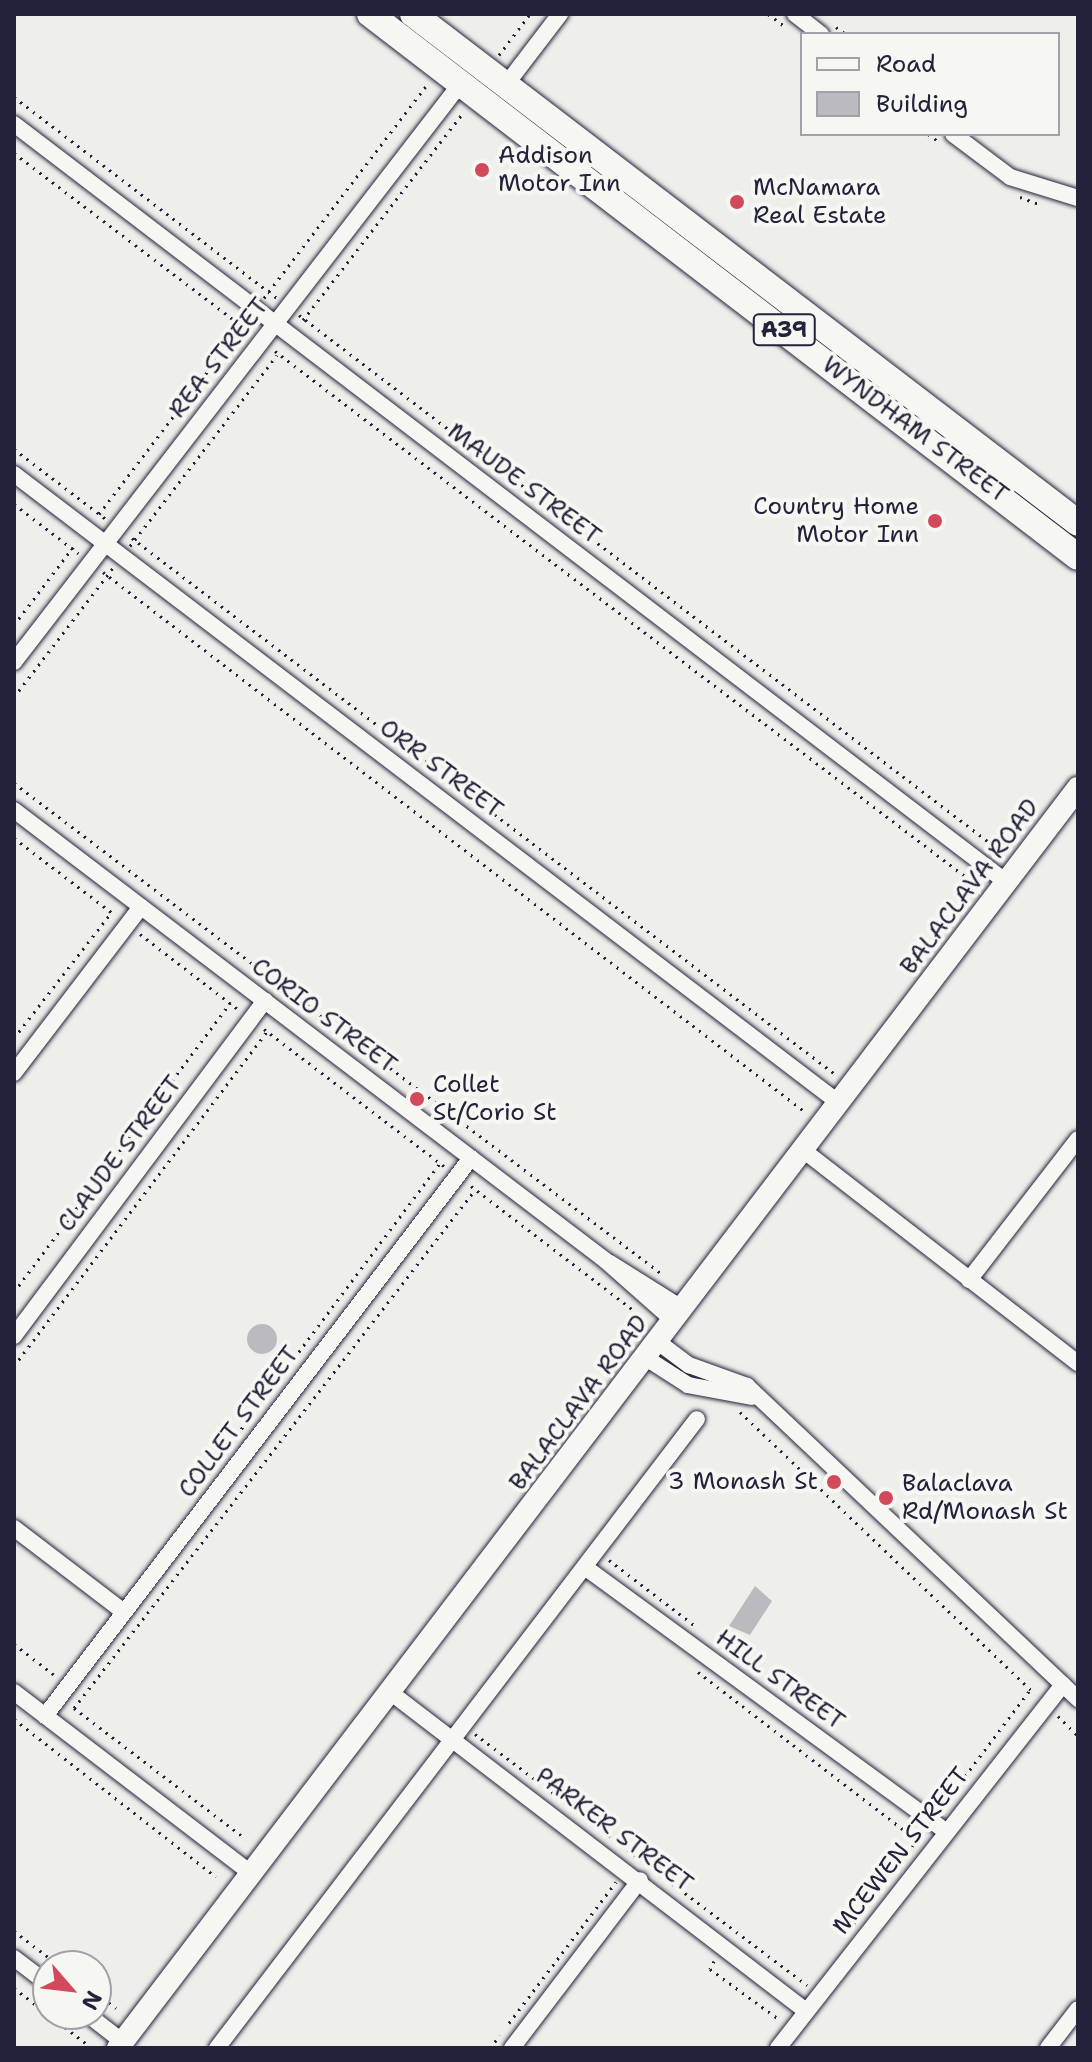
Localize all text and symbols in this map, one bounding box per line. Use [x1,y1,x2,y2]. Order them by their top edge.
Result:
legend [800,32,1060,136]
text: Road [876,48,936,80]
text: Building [876,88,968,120]
place label: Addison Motor Inn [498,142,621,198]
marker: Addison Motor Inn [473,161,491,179]
place label: McNamara Real Estate [753,174,886,230]
marker: McNamara Real Estate [728,193,746,211]
street label: REA STREET [163,292,275,424]
road number: A39 [752,312,816,348]
street label: WYNDHAM STREET [816,351,1014,509]
street label: MAUDE STREET [442,417,606,551]
place label: Country Home Motor Inn [753,493,919,549]
marker: Country Home Motor Inn [926,512,944,530]
street label: ORR STREET [374,713,508,825]
street label: BALACLAVA ROAD [895,794,1045,980]
street label: CORIO STREET [246,952,402,1080]
street label: CLAUDE STREET [52,1070,188,1238]
place label: Collet St/Corio St [433,1071,557,1127]
marker: Collet St/Corio St [408,1090,426,1108]
street label: BALACLAVA ROAD [504,1310,654,1496]
street label: COLLET STREET [173,1341,305,1503]
place label: 3 Monash St [668,1468,818,1496]
place label: Balaclava Rd/Monash St [902,1470,1068,1526]
marker: 3 Monash St [825,1473,843,1491]
marker: Balaclava Rd/Monash St [877,1489,895,1507]
street label: HILL STREET [710,1624,850,1736]
street label: PARKER STREET [530,1762,698,1898]
street label: MCEWEN STREET [827,1762,975,1940]
north arrow [32,1950,112,2030]
text: N [75,1986,109,2015]

